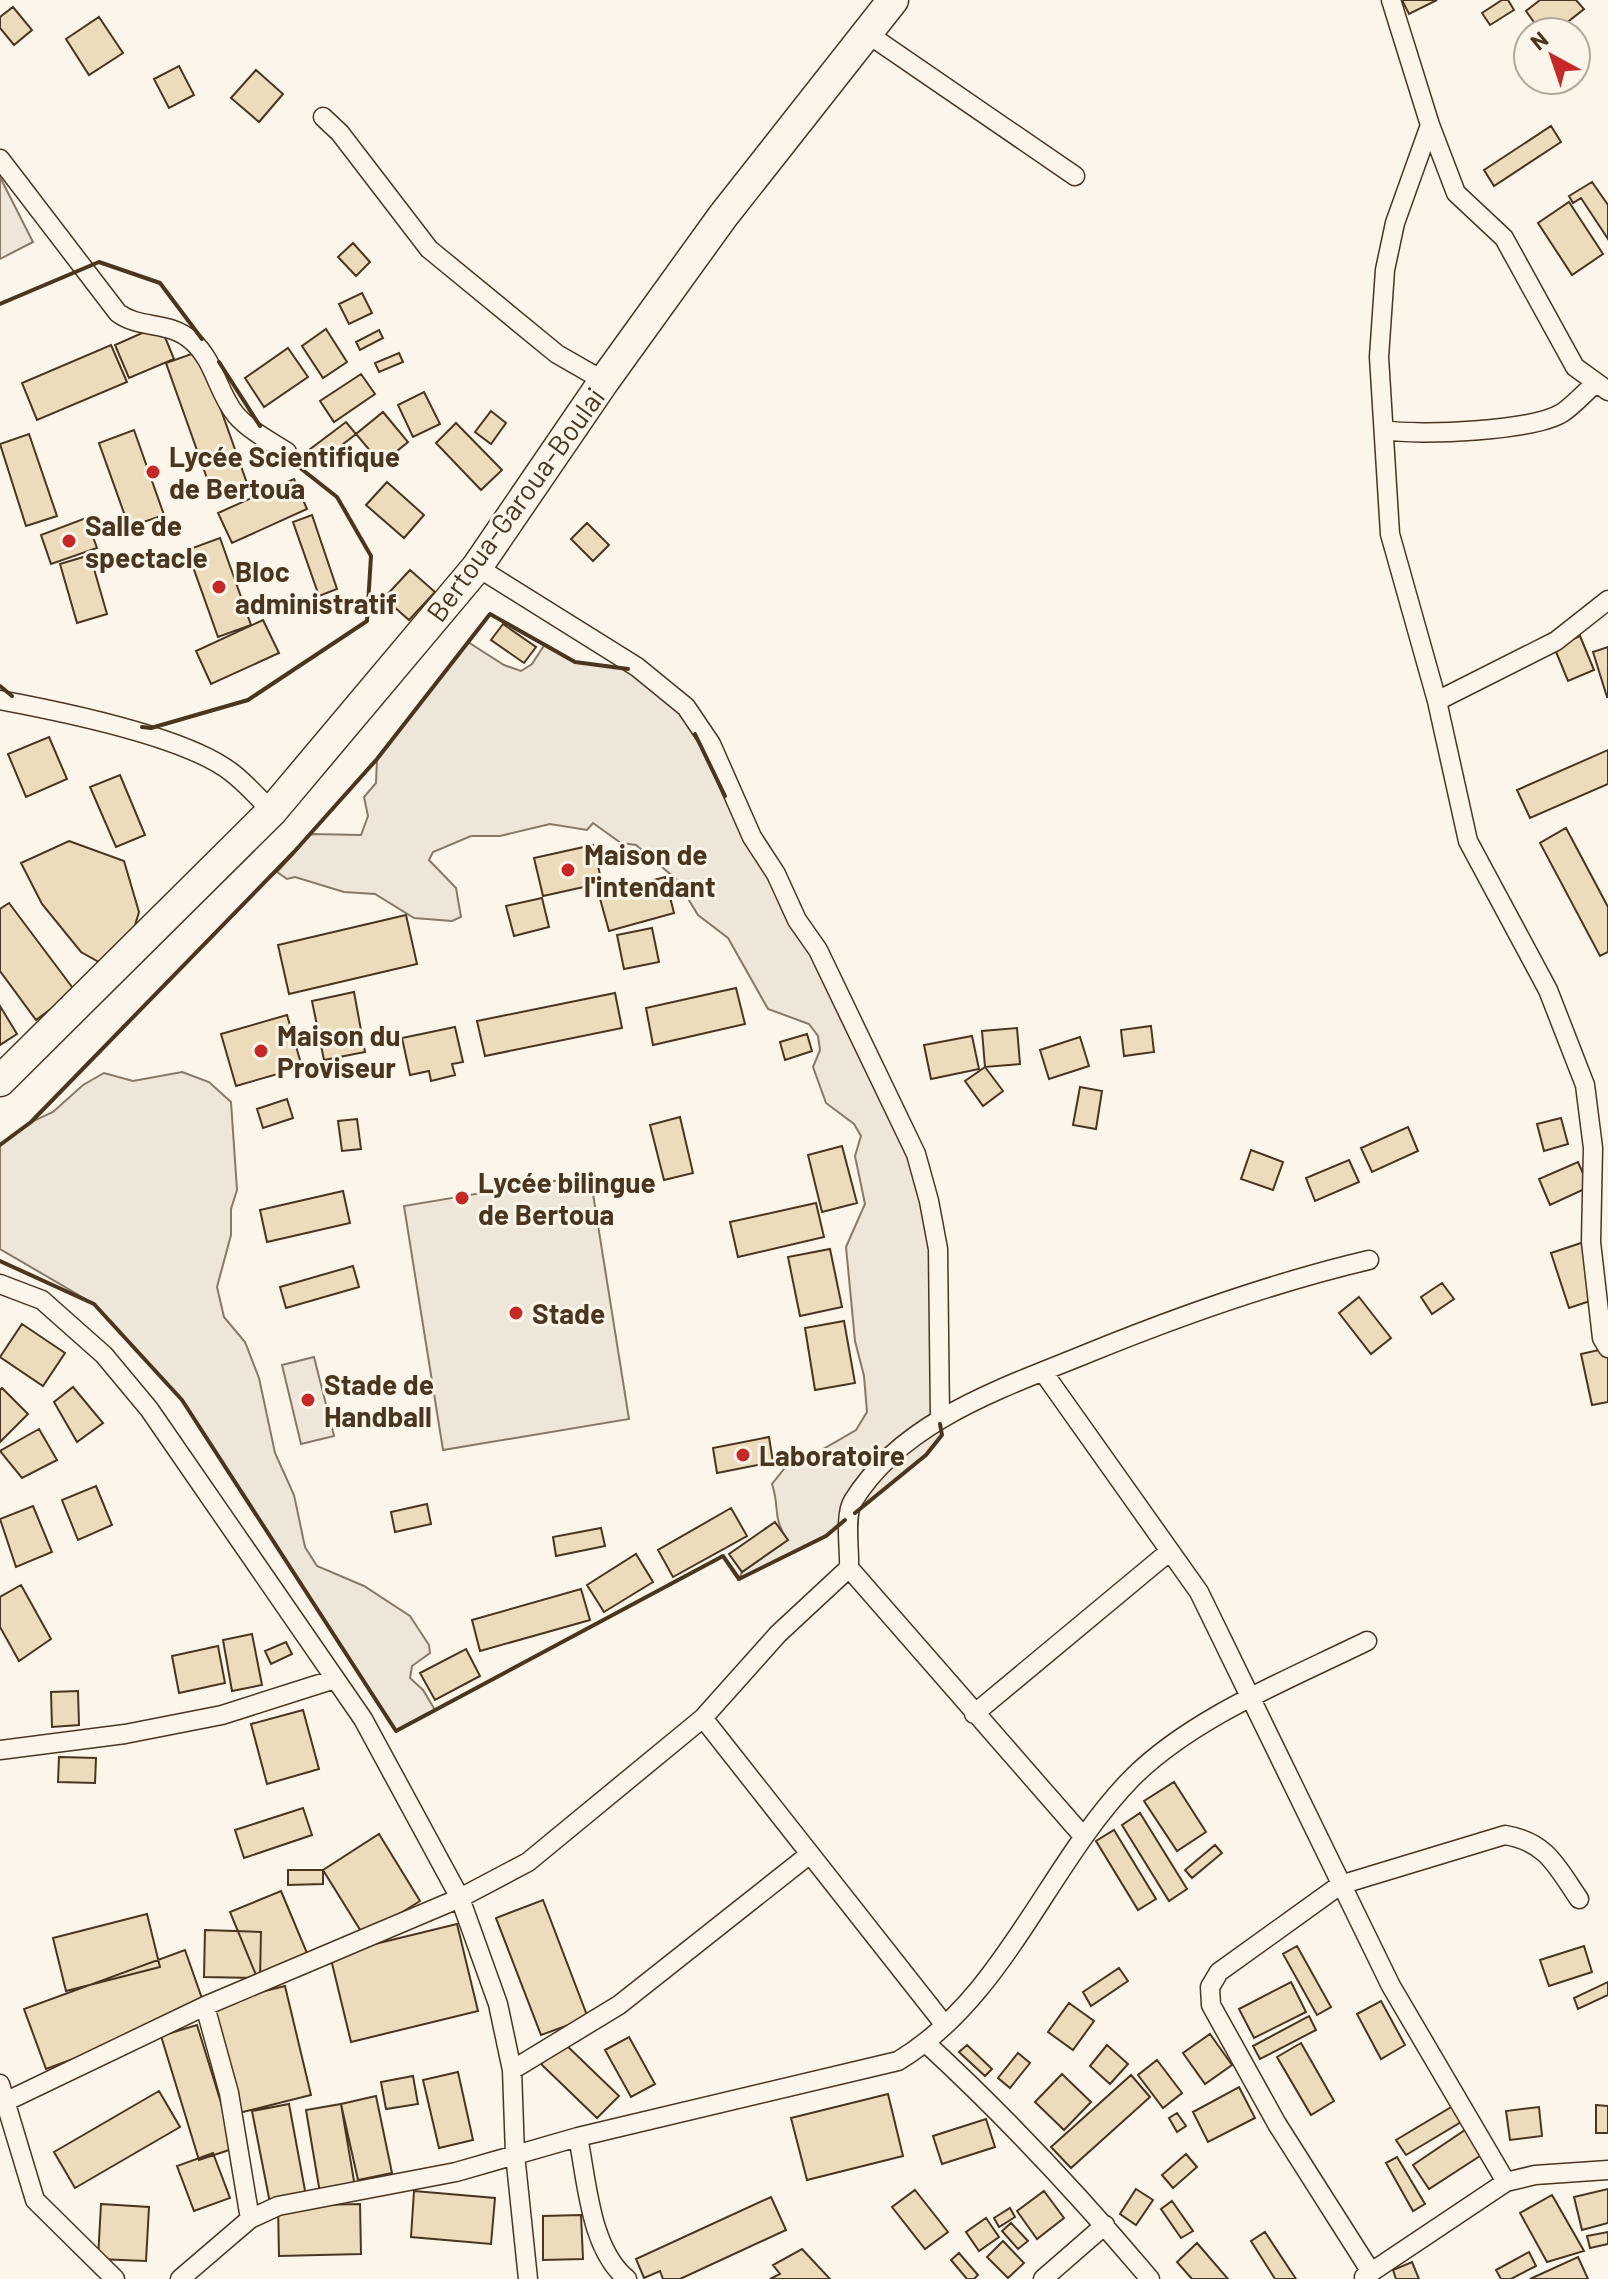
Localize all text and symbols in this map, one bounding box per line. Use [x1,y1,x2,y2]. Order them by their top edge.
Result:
north arrow [1512,16,1592,96]
text: N [1525,25,1552,55]
street label: Bertoua-Garoua-Boulai [419,380,611,628]
place label: Lycée Scientifique de Bertoua [169,439,400,505]
marker: Lycée Scientifique de Bertoua [144,463,162,481]
place label: Salle de spectacle [85,508,208,574]
marker: Salle de spectacle [60,532,78,550]
place label: Bloc administratif [235,554,397,620]
marker: Bloc administratif [210,578,228,596]
place label: Maison de l'intendant [584,837,716,903]
marker: Maison de l'intendant [559,861,577,879]
place label: Maison du Proviseur [277,1018,401,1084]
marker: Maison du Proviseur [252,1042,270,1060]
place label: Lycée bilingue de Bertoua [478,1165,656,1231]
marker: Lycée bilingue de Bertoua [453,1189,471,1207]
place label: Stade [532,1296,605,1330]
marker: Stade [507,1304,525,1322]
place label: Stade de Handball [324,1367,434,1433]
marker: Stade de Handball [299,1391,317,1409]
place label: Laboratoire [759,1438,905,1472]
marker: Laboratoire [734,1446,752,1464]

